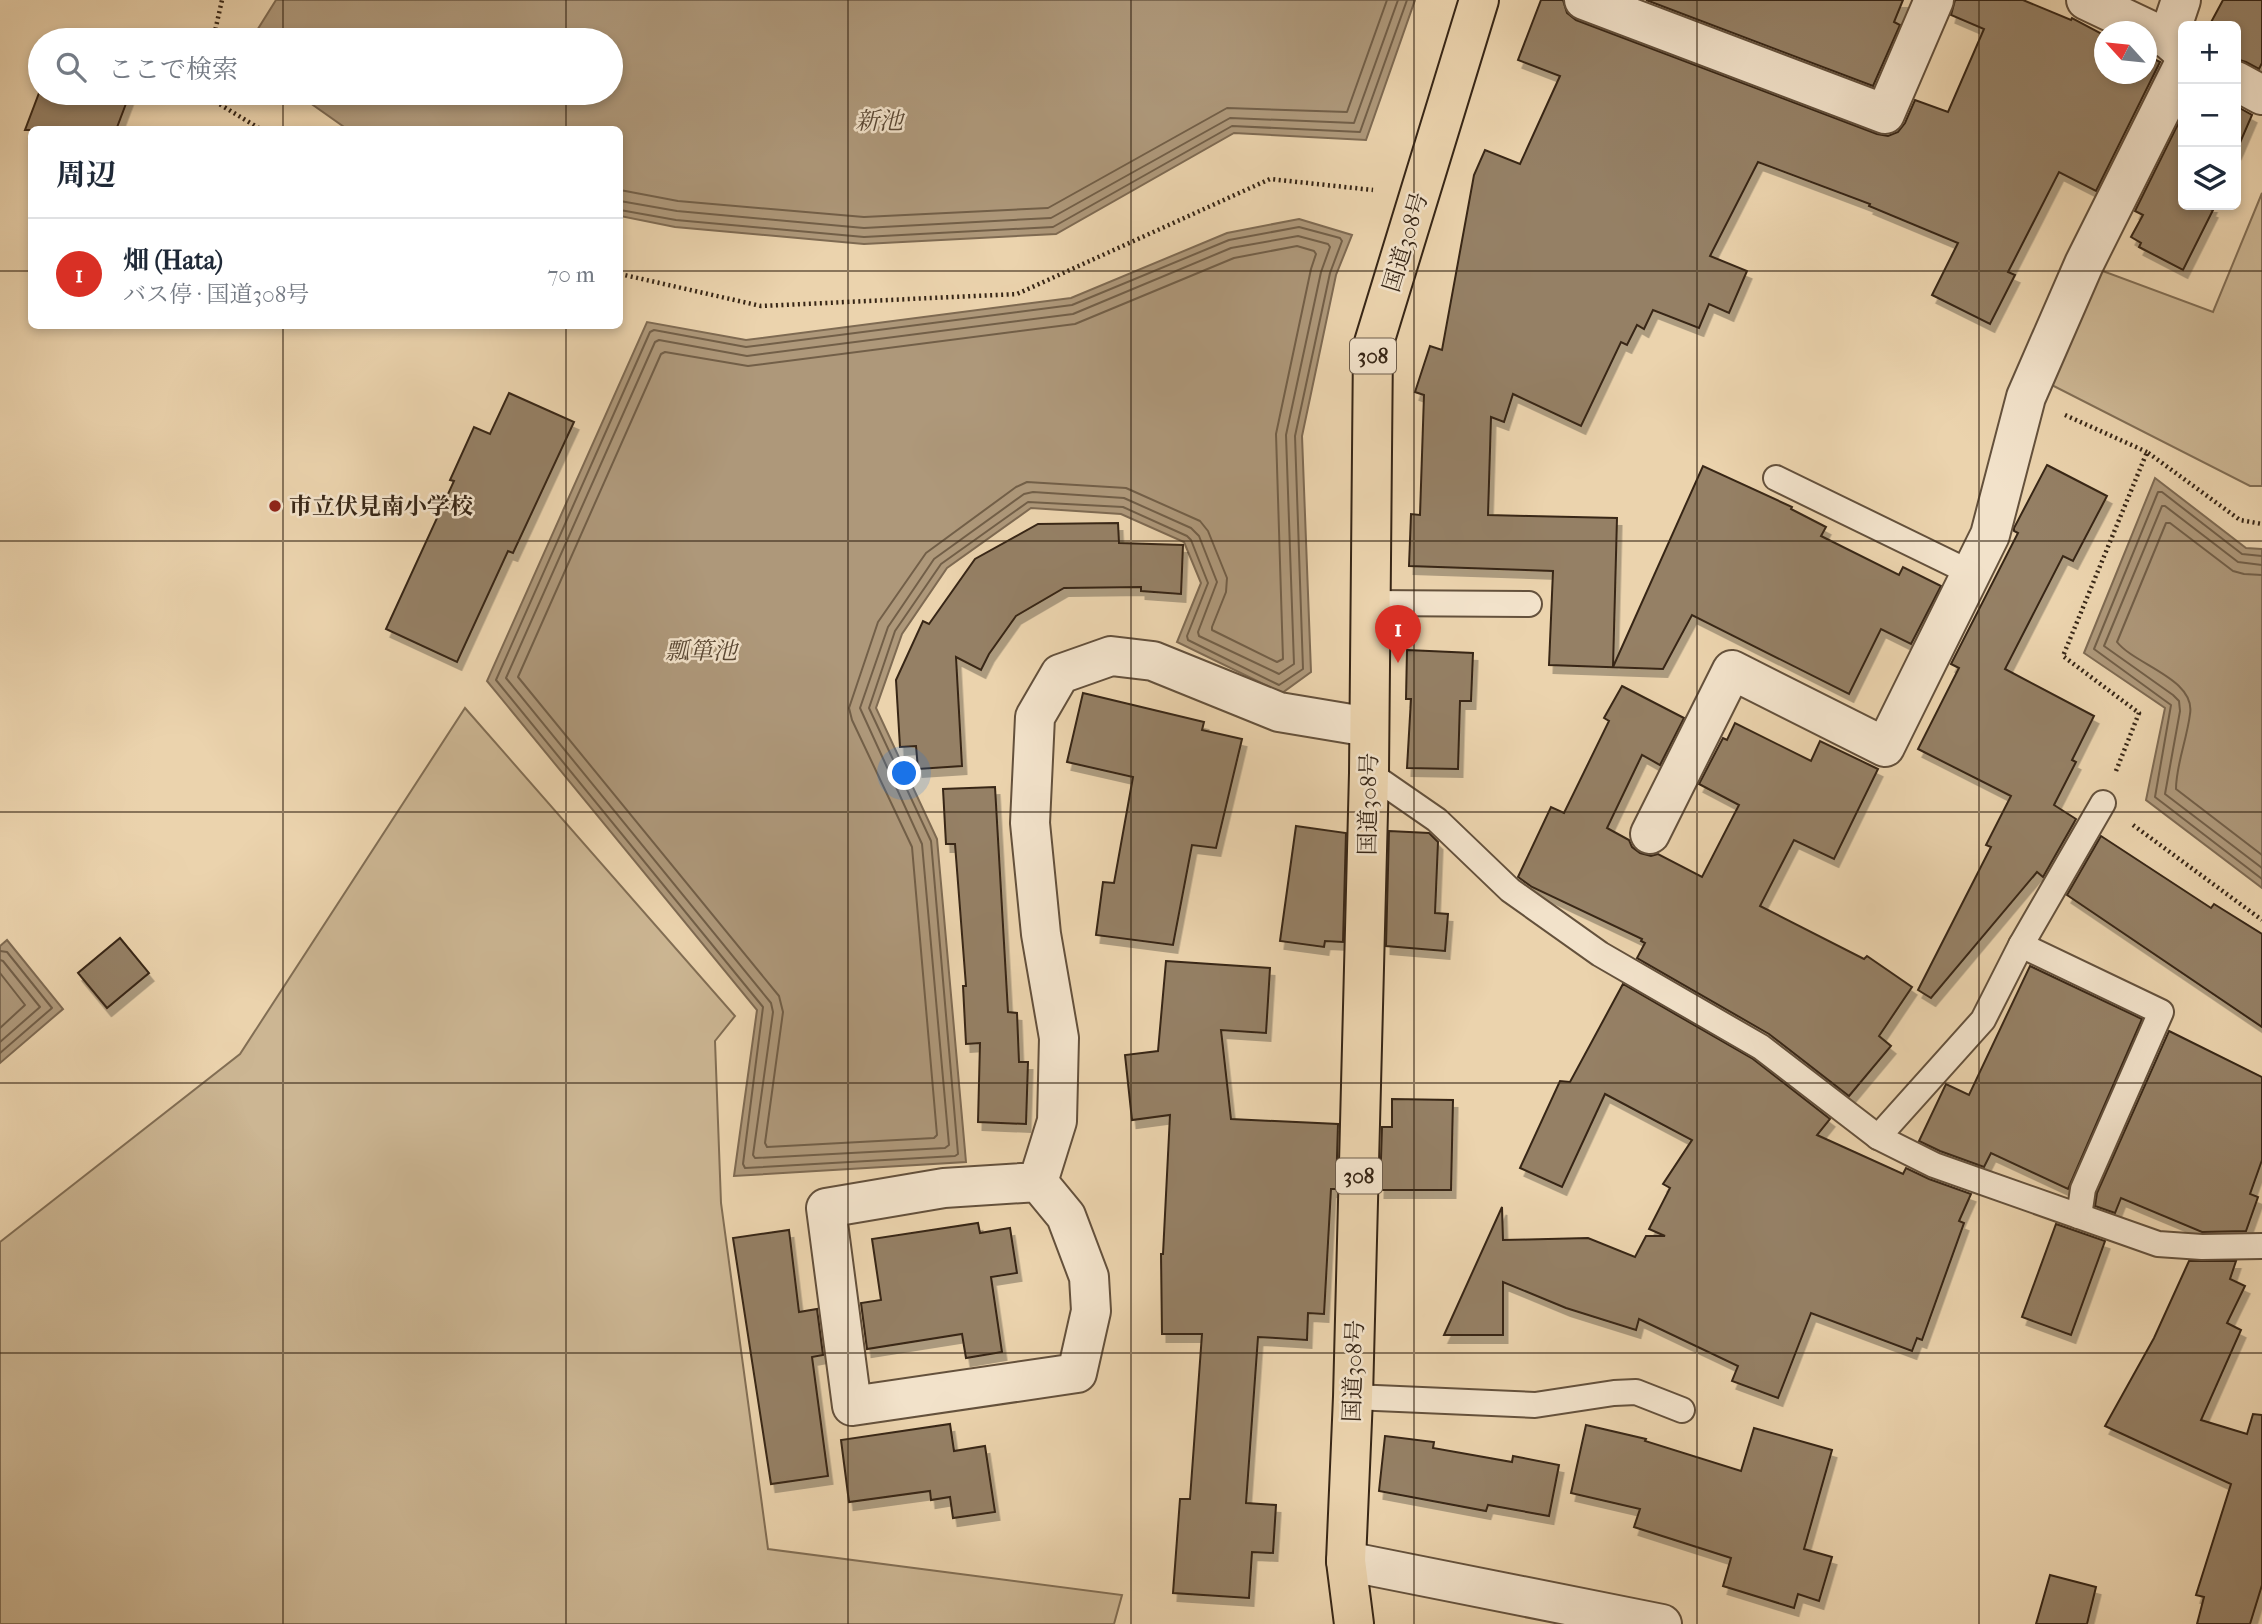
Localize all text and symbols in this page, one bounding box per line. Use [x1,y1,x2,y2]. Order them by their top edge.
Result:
north arrow [2094,21,2157,84]
map controls [2178,21,2241,210]
button: + [2178,21,2241,84]
search box [28,28,623,105]
icon: search [52,48,90,86]
text: ここで検索 [108,54,238,85]
button: − [2178,84,2241,147]
water label: 新池 [855,107,906,135]
button: layers [2178,147,2241,210]
text: 周辺 [56,158,116,193]
street label: 国道308号 [1378,189,1433,295]
text: 畑 (Hata) [123,245,223,276]
text: 1 [75,261,83,288]
text: 70 m [547,261,595,288]
text: バス停 · 国道308号 [123,281,309,308]
road number: 308 [1350,338,1396,374]
place label: 市立伏見南小学校 [289,493,473,520]
marker: 市立伏見南小学校 [267,498,283,514]
pin: 1 [1375,605,1421,663]
water label: 瓢箪池 [665,637,740,665]
street label: 国道308号 [1354,752,1383,856]
your location [887,756,921,790]
road number: 308 [1336,1158,1382,1194]
street label: 国道308号 [1338,1319,1369,1423]

